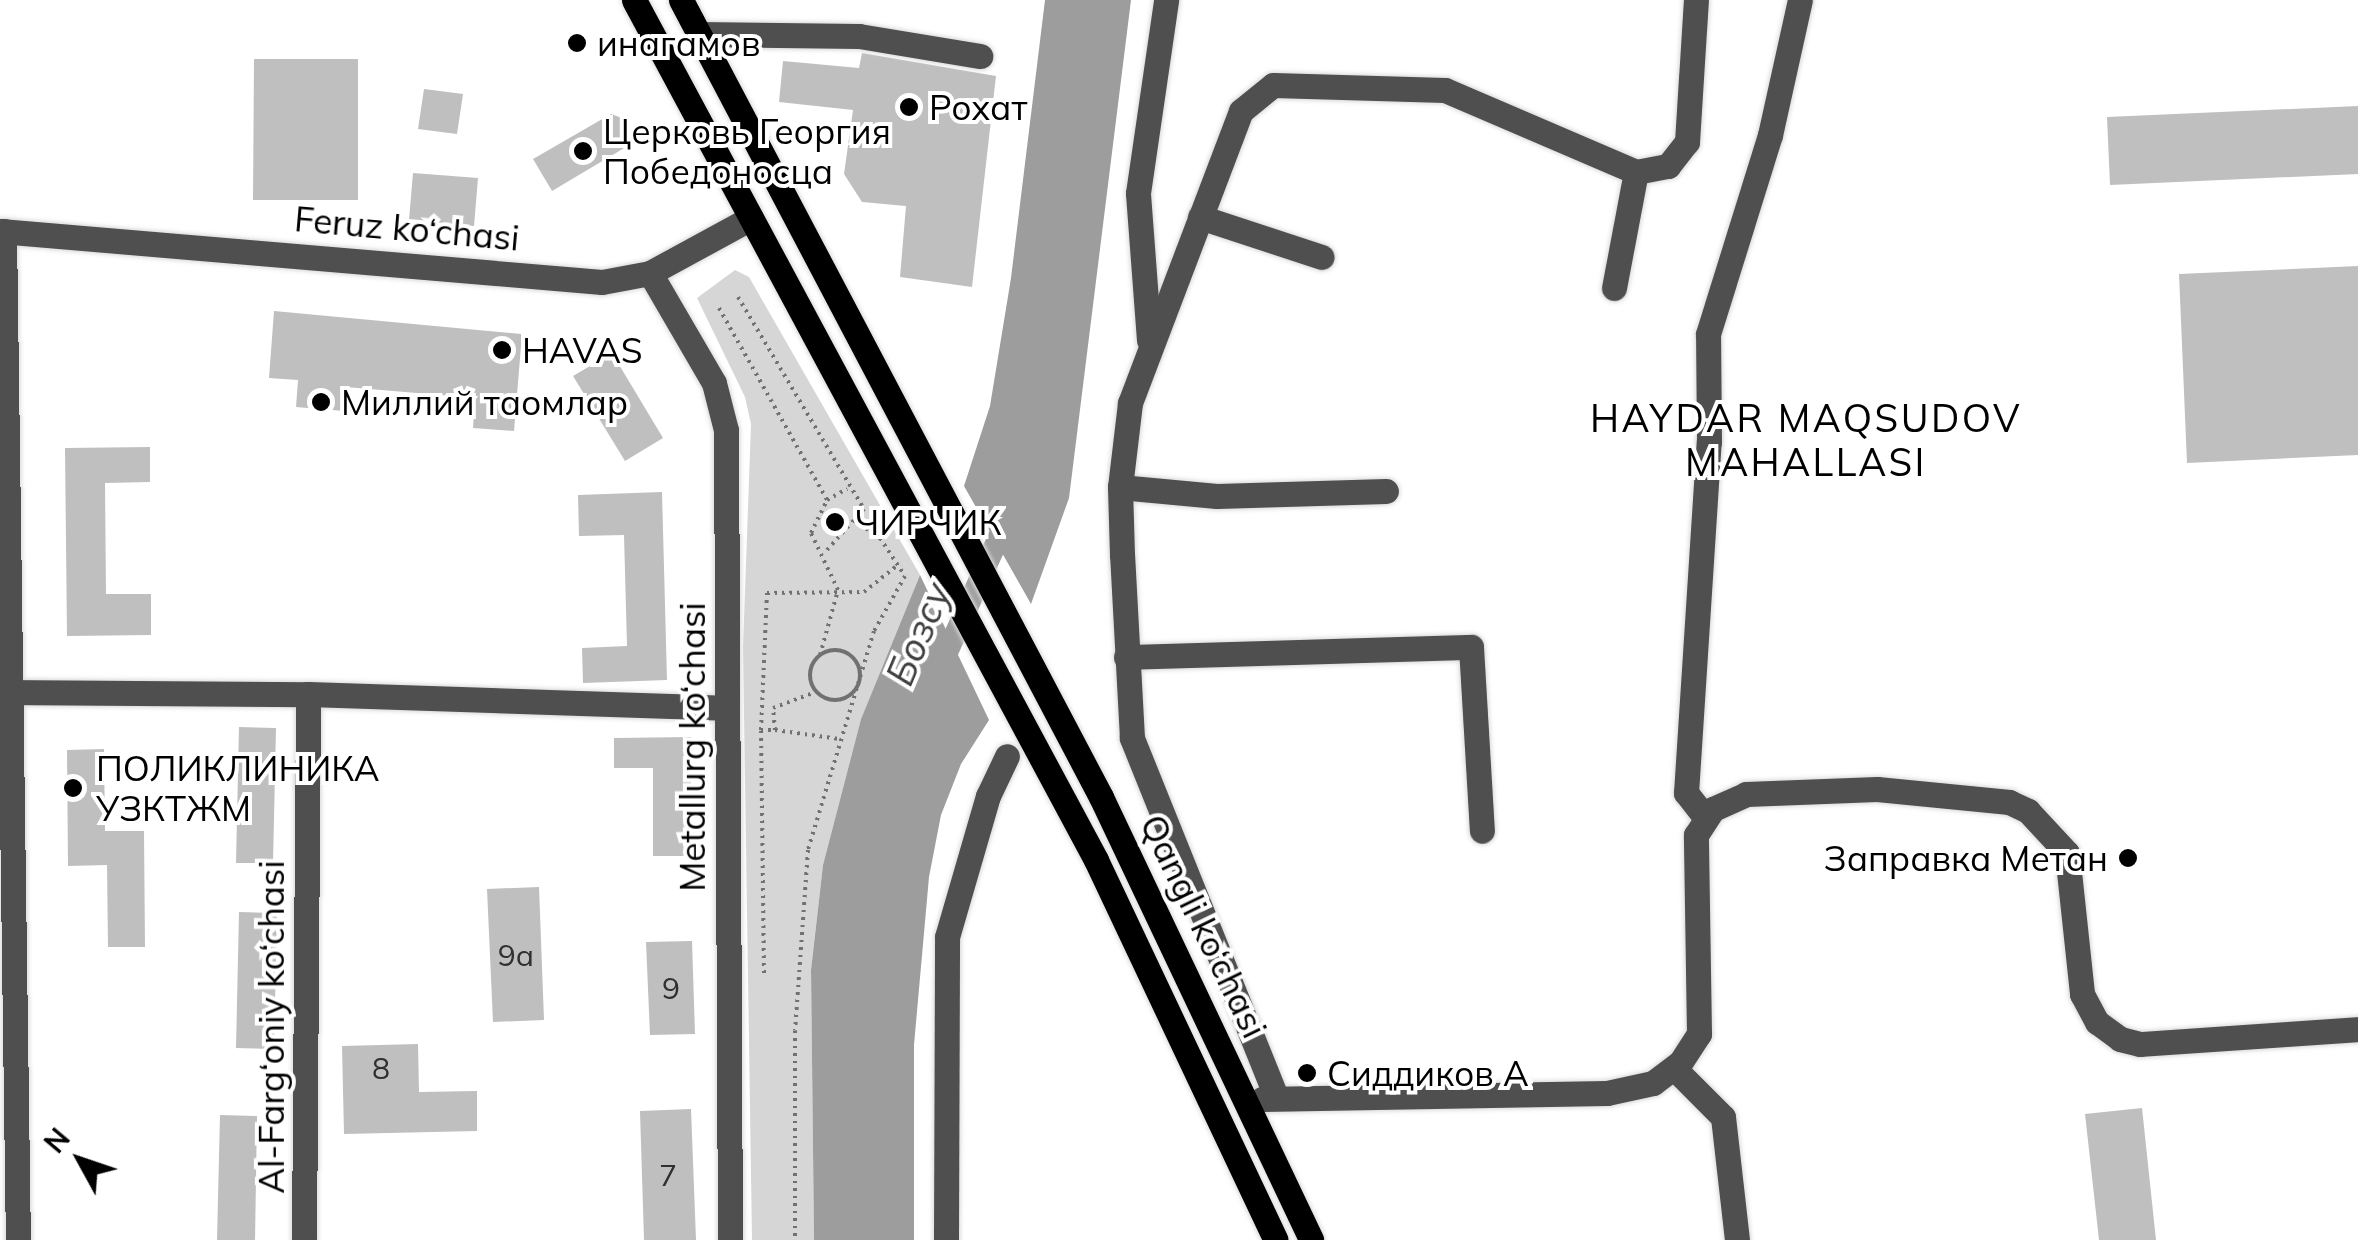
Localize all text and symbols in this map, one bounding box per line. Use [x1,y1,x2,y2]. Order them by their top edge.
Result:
place label: инагамов [597,22,760,64]
marker: инагамов [566,32,588,54]
place label: Рохат [929,86,1027,128]
marker: Рохат [898,96,920,118]
place label: Церковь Георгия Победоносца [603,110,891,192]
marker: Церковь Георгия Победоносца [572,140,594,162]
street label: Feruz ko‘chasi [293,197,521,259]
place label: HAVAS [522,329,642,371]
marker: HAVAS [491,339,513,361]
place label: Миллий таомлар [341,381,628,423]
marker: Миллий таомлар [310,391,332,413]
district label: HAYDAR MAQSUDOV MAHALLASI [1590,396,2022,486]
place label: ЧИРЧИК [855,501,1002,543]
marker: ЧИРЧИК [824,511,846,533]
water label: Бозсу [877,576,961,692]
street label: Metallurg ko‘chasi [671,602,713,892]
place label: ПОЛИКЛИНИКА УЗКТЖМ [96,747,379,829]
marker: ПОЛИКЛИНИКА УЗКТЖМ [60,775,86,801]
street label: Qangli ko‘chasi [1132,808,1276,1044]
place label: Заправка Метан [1824,837,2108,879]
marker: Заправка Метан [2117,847,2139,869]
street label: Al-Farg‘oniy ko‘chasi [250,860,292,1194]
house number: 9а [498,937,534,973]
house number: 9 [662,970,680,1006]
house number: 8 [372,1050,390,1086]
place label: Сиддиков А [1327,1052,1529,1094]
marker: Сиддиков А [1296,1062,1318,1084]
north arrow [30,1110,130,1210]
text: N [36,1121,77,1160]
house number: 7 [659,1157,677,1193]

